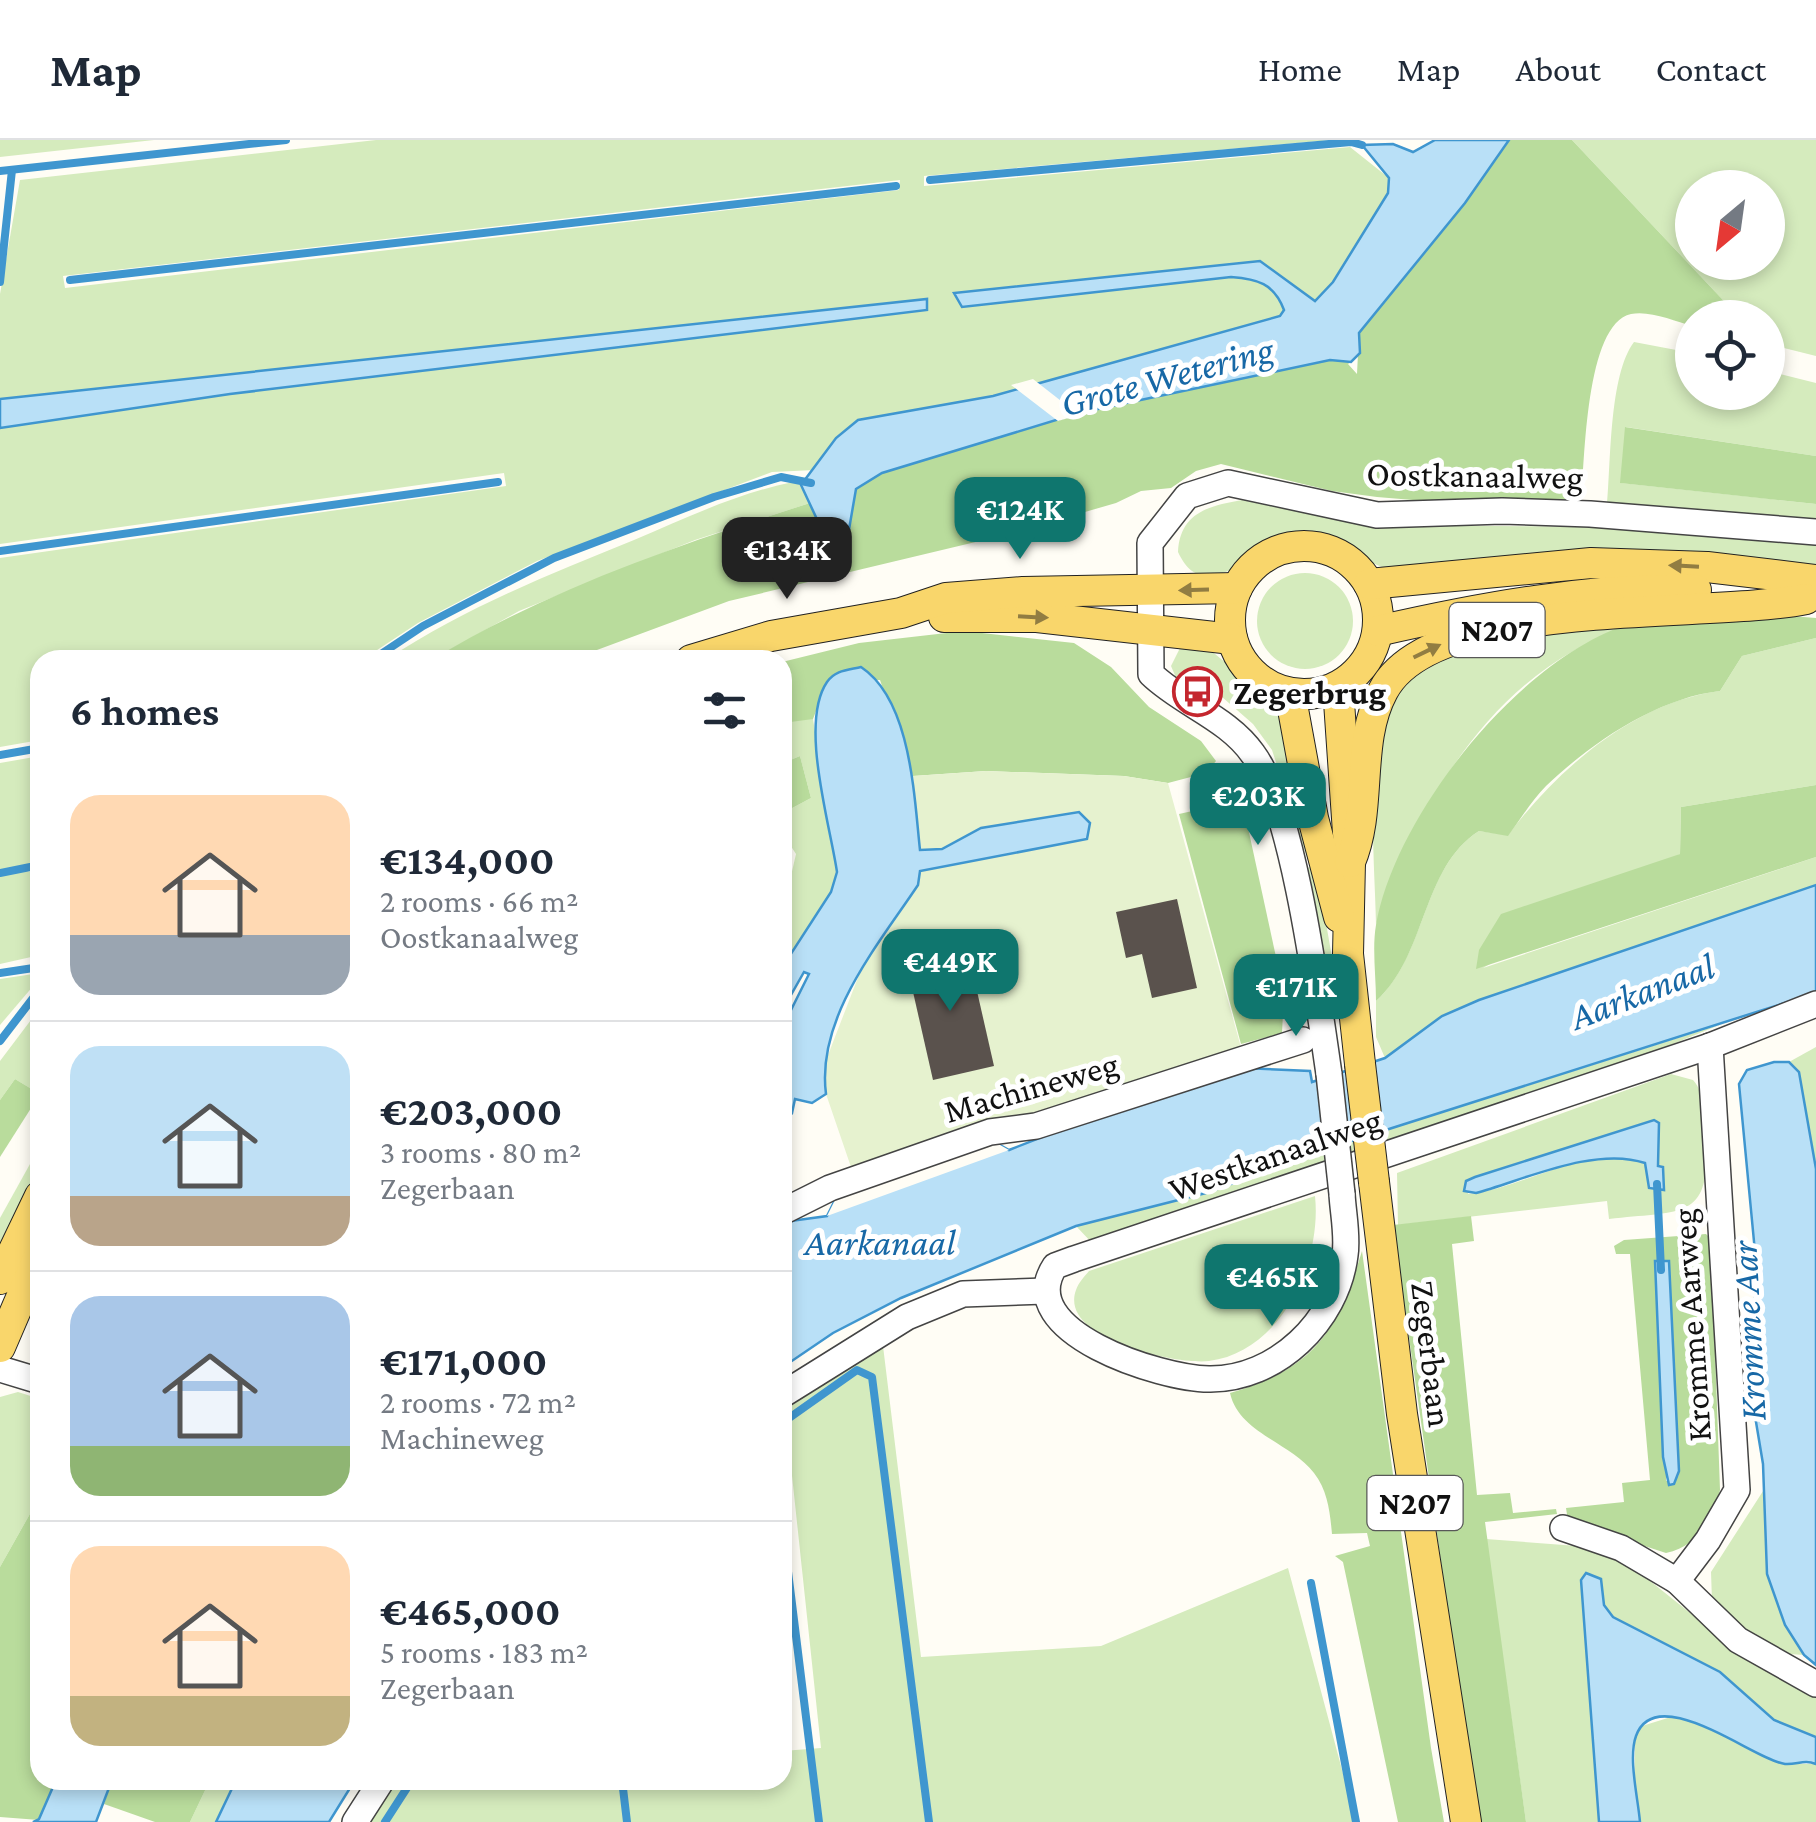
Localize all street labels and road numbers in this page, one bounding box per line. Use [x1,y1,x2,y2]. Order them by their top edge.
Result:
street label: Oostkanaalweg [1366,454,1584,497]
road number: N207 [1450,603,1544,657]
street label: Machineweg [940,1044,1123,1131]
street label: Westkanaalweg [1164,1100,1387,1209]
street label: Kromme Aarweg [1664,1207,1719,1443]
street label: Zegerbaan [1403,1279,1460,1430]
road number: N207 [1368,1476,1462,1530]

